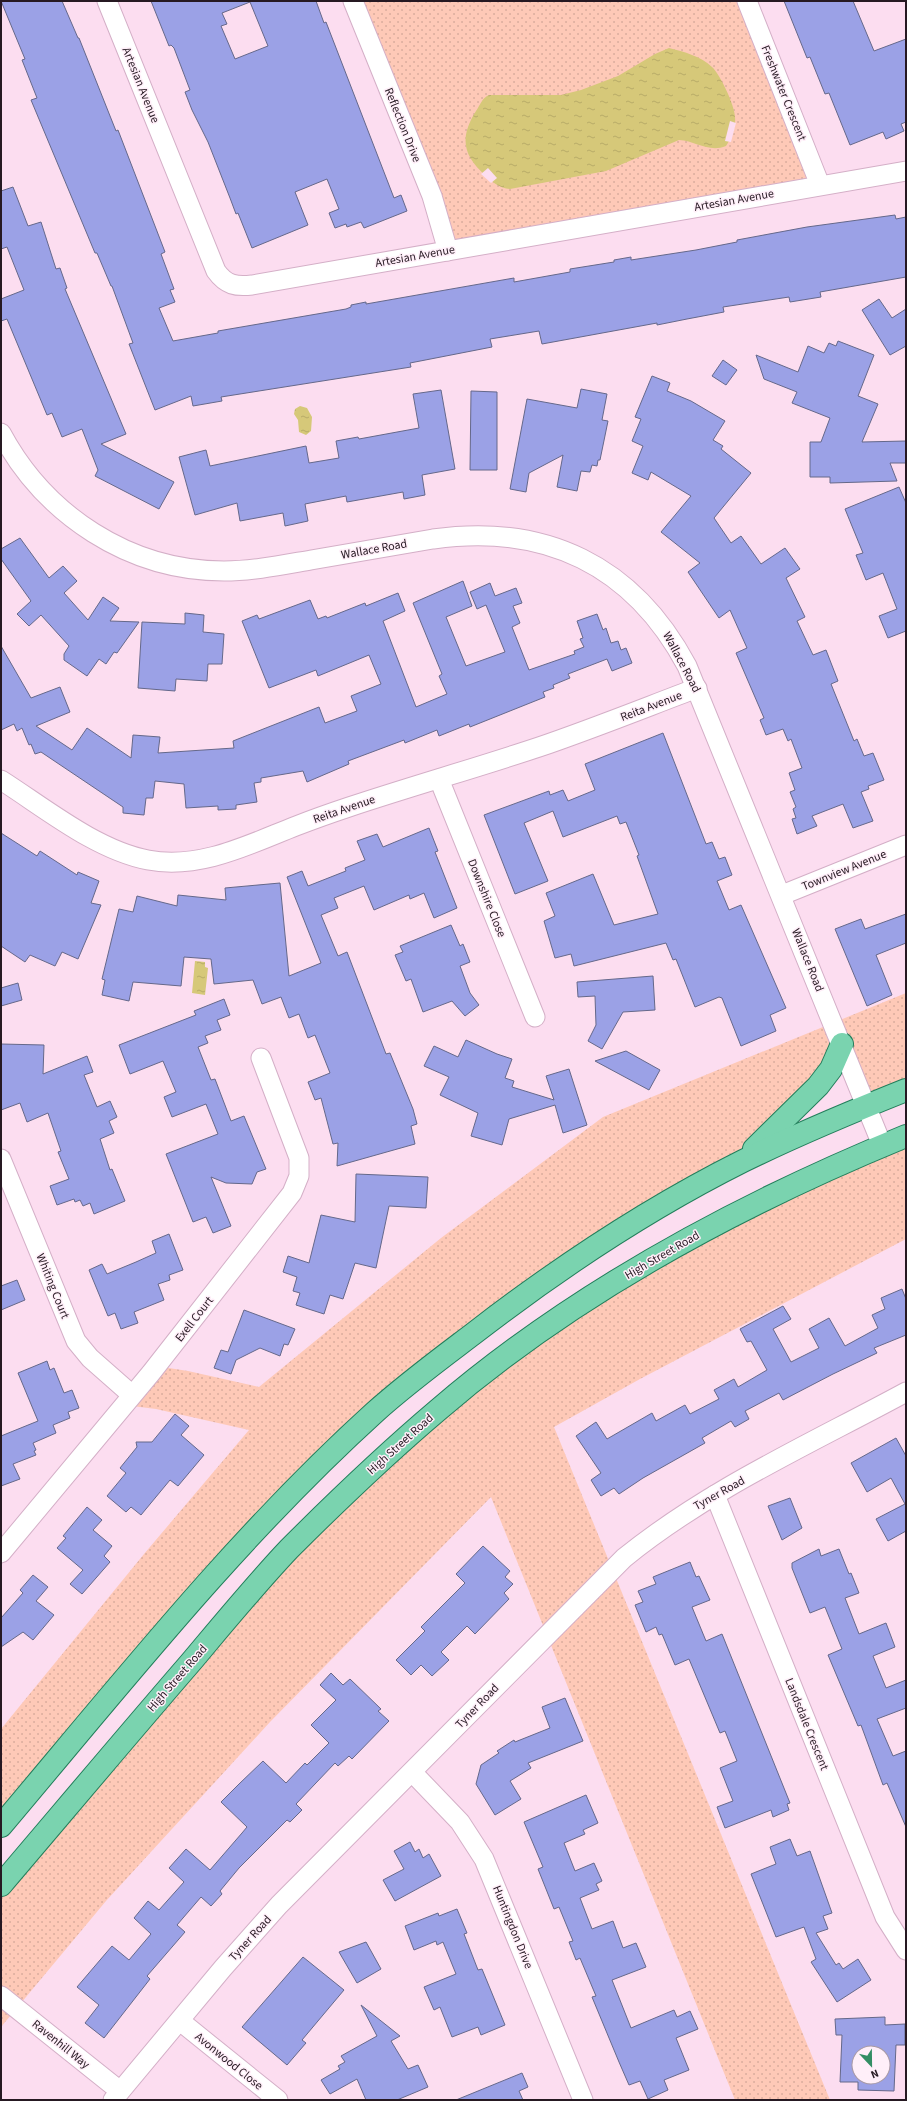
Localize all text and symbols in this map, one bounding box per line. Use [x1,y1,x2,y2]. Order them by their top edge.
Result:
street label: Freshwater Crescent [757,43,810,144]
street label: Artesian Avenue [118,45,164,126]
street label: Reflection Drive [380,85,425,165]
street label: Artesian Avenue [693,185,775,216]
street label: Artesian Avenue [374,241,456,272]
street label: Wallace Road [340,535,408,564]
street label: Wallace Road [658,629,705,696]
street label: Reita Avenue [618,687,685,726]
street label: Reita Avenue [311,791,378,828]
street label: Townview Avenue [799,846,889,895]
street label: Downshire Close [463,856,510,940]
street label: Wallace Road [787,926,828,994]
street label: High Street Road [622,1227,703,1284]
street label: Whiting Court [32,1251,73,1321]
street label: Exell Court [171,1293,218,1346]
street label: High Street Road [363,1410,437,1479]
street label: Tyner Road [690,1472,748,1515]
street label: High Street Road [143,1641,211,1716]
street label: Landsdale Crescent [780,1676,833,1773]
street label: Tyner Road [452,1680,503,1733]
street label: Huntingdon Drive [488,1883,537,1971]
street label: Tyner Road [225,1912,276,1965]
street label: Ravenhill Way [28,2016,93,2073]
street label: Avonwood Close [191,2029,266,2094]
north arrow [851,2045,891,2085]
text: N [868,2065,881,2082]

